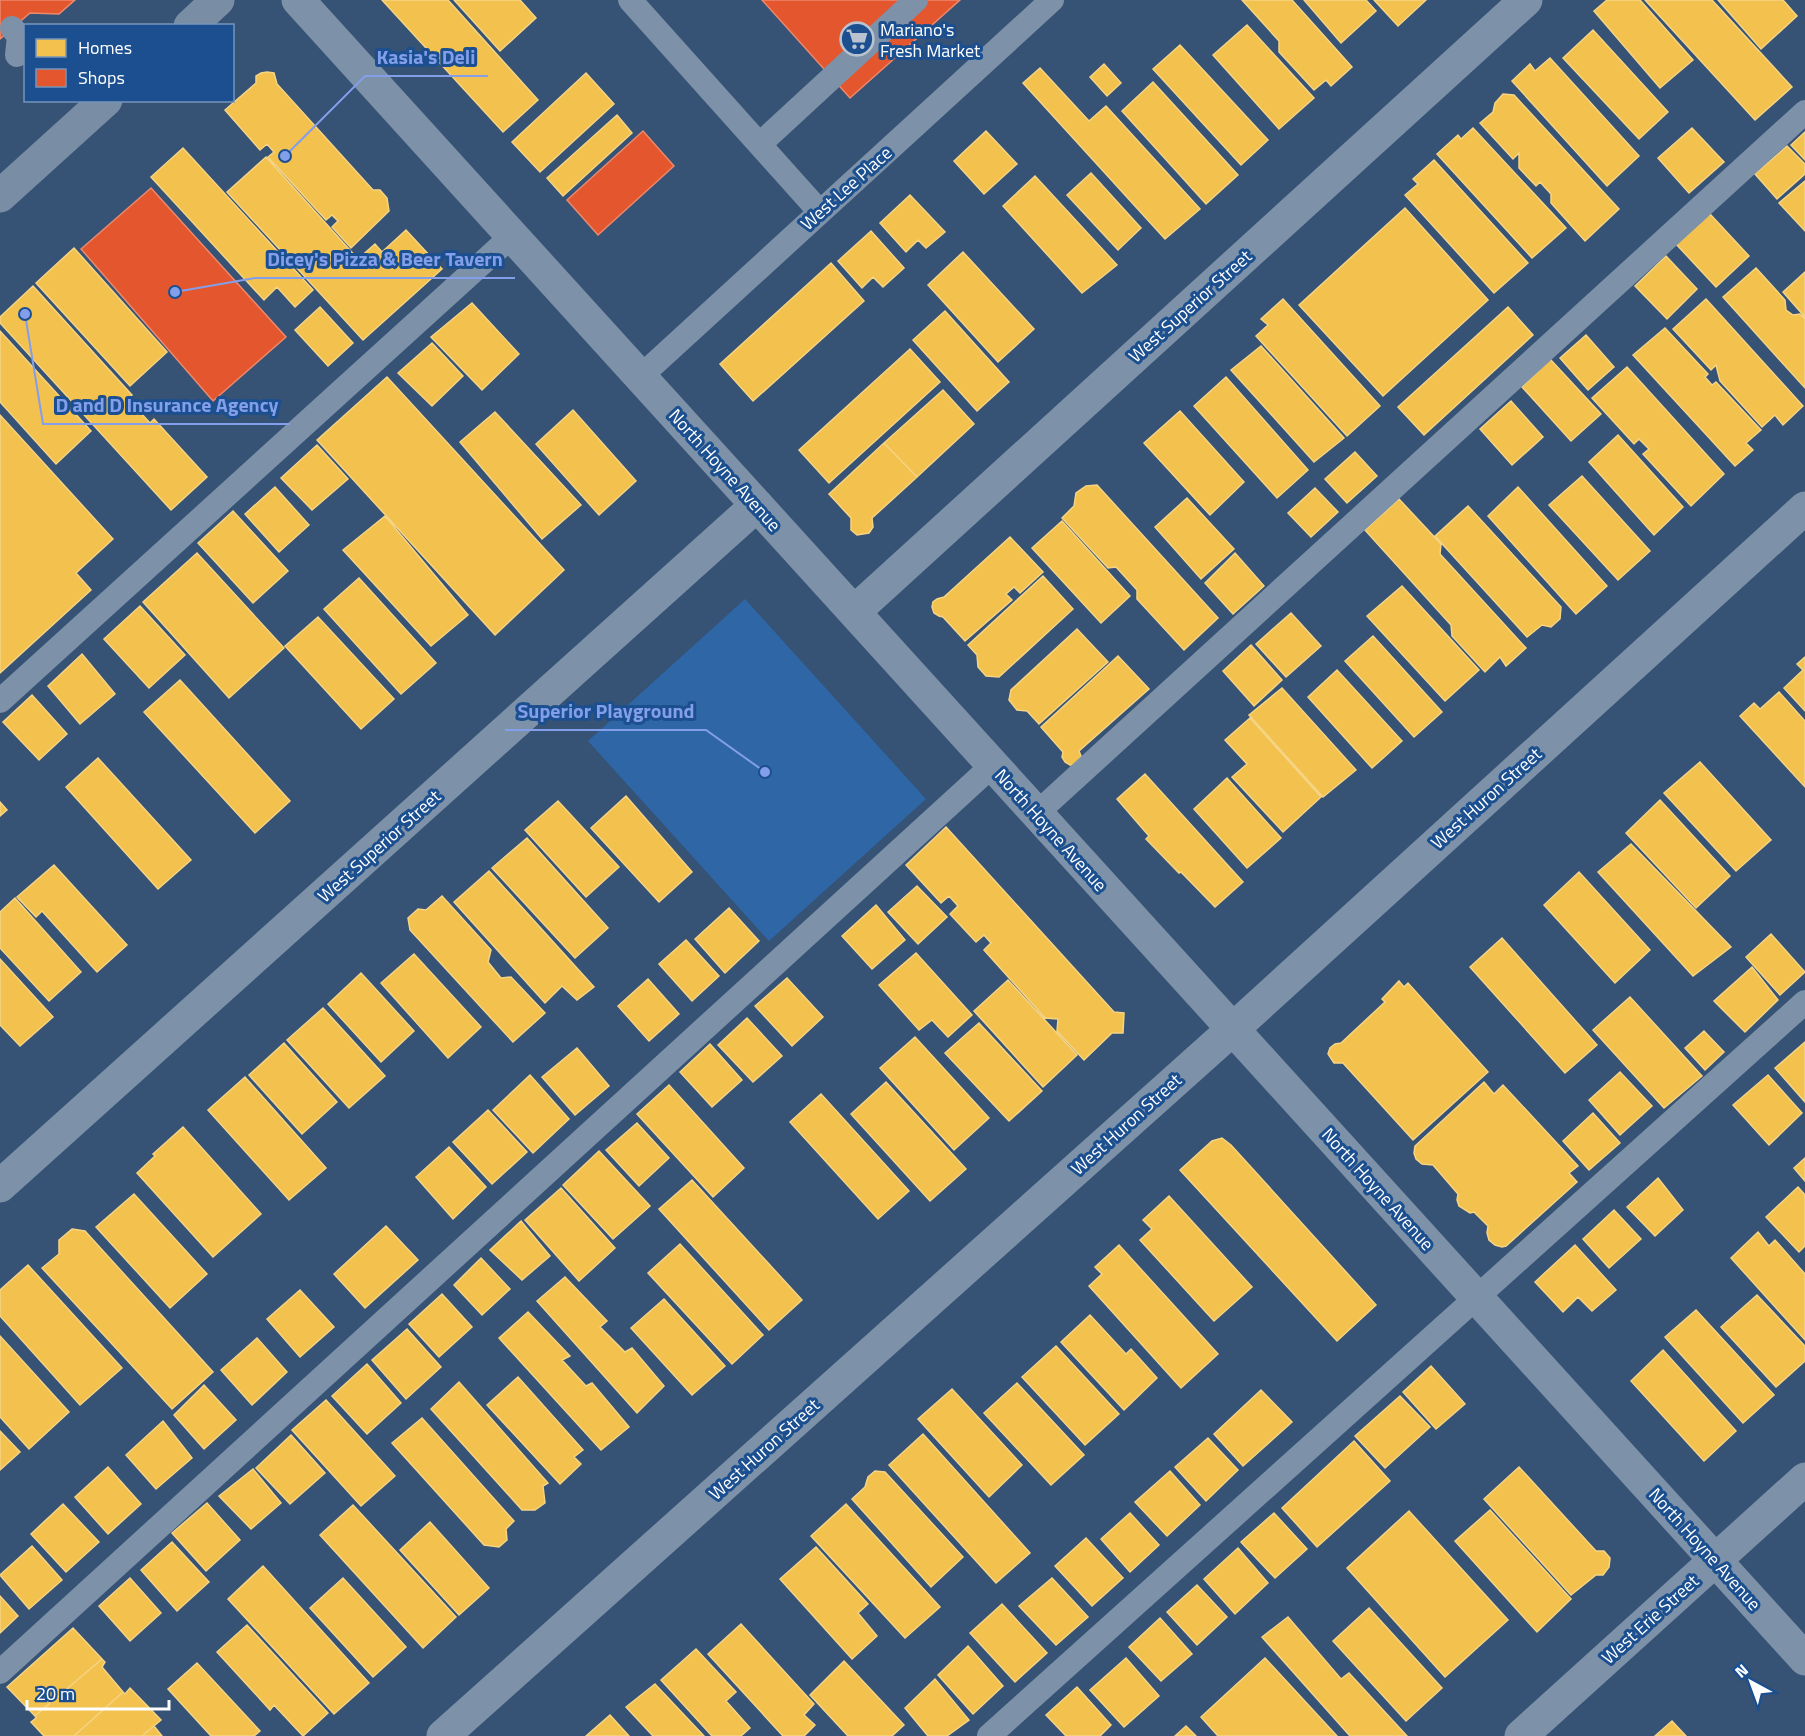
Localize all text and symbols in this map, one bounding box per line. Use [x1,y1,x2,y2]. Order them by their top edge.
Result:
place label: Mariano's Fresh Market [880,16,981,64]
supermarket icon: Mariano's Fresh Market [839,21,875,57]
legend [24,24,234,102]
text: Homes [78,34,132,61]
callout: Kasia's Deli [365,38,488,76]
text: Kasia's Deli [377,41,475,72]
text: Shops [78,64,125,91]
street label: West Lee Place [794,140,898,236]
callout: Dicey's Pizza & Beer Tavern [255,240,515,278]
text: Dicey's Pizza & Beer Tavern [267,243,503,274]
street label: West Superior Street [1122,243,1258,369]
callout: D and D Insurance Agency [43,386,290,424]
text: D and D Insurance Agency [55,389,279,420]
street label: North Hoyne Avenue [662,403,788,537]
callout: Superior Playground [505,692,706,730]
text: Superior Playground [517,695,695,726]
street label: West Huron Street [1425,740,1548,855]
street label: North Hoyne Avenue [988,763,1114,897]
street label: West Superior Street [311,783,447,909]
street label: West Huron Street [1065,1066,1188,1181]
street label: North Hoyne Avenue [1315,1122,1441,1256]
street label: West Huron Street [703,1391,826,1506]
street label: North Hoyne Avenue [1642,1482,1768,1616]
street label: West Erie Street [1595,1567,1705,1670]
north arrow [1721,1652,1781,1712]
text: N [1729,1658,1753,1683]
scale bar [27,1673,170,1711]
text: 20 m [36,1680,75,1707]

